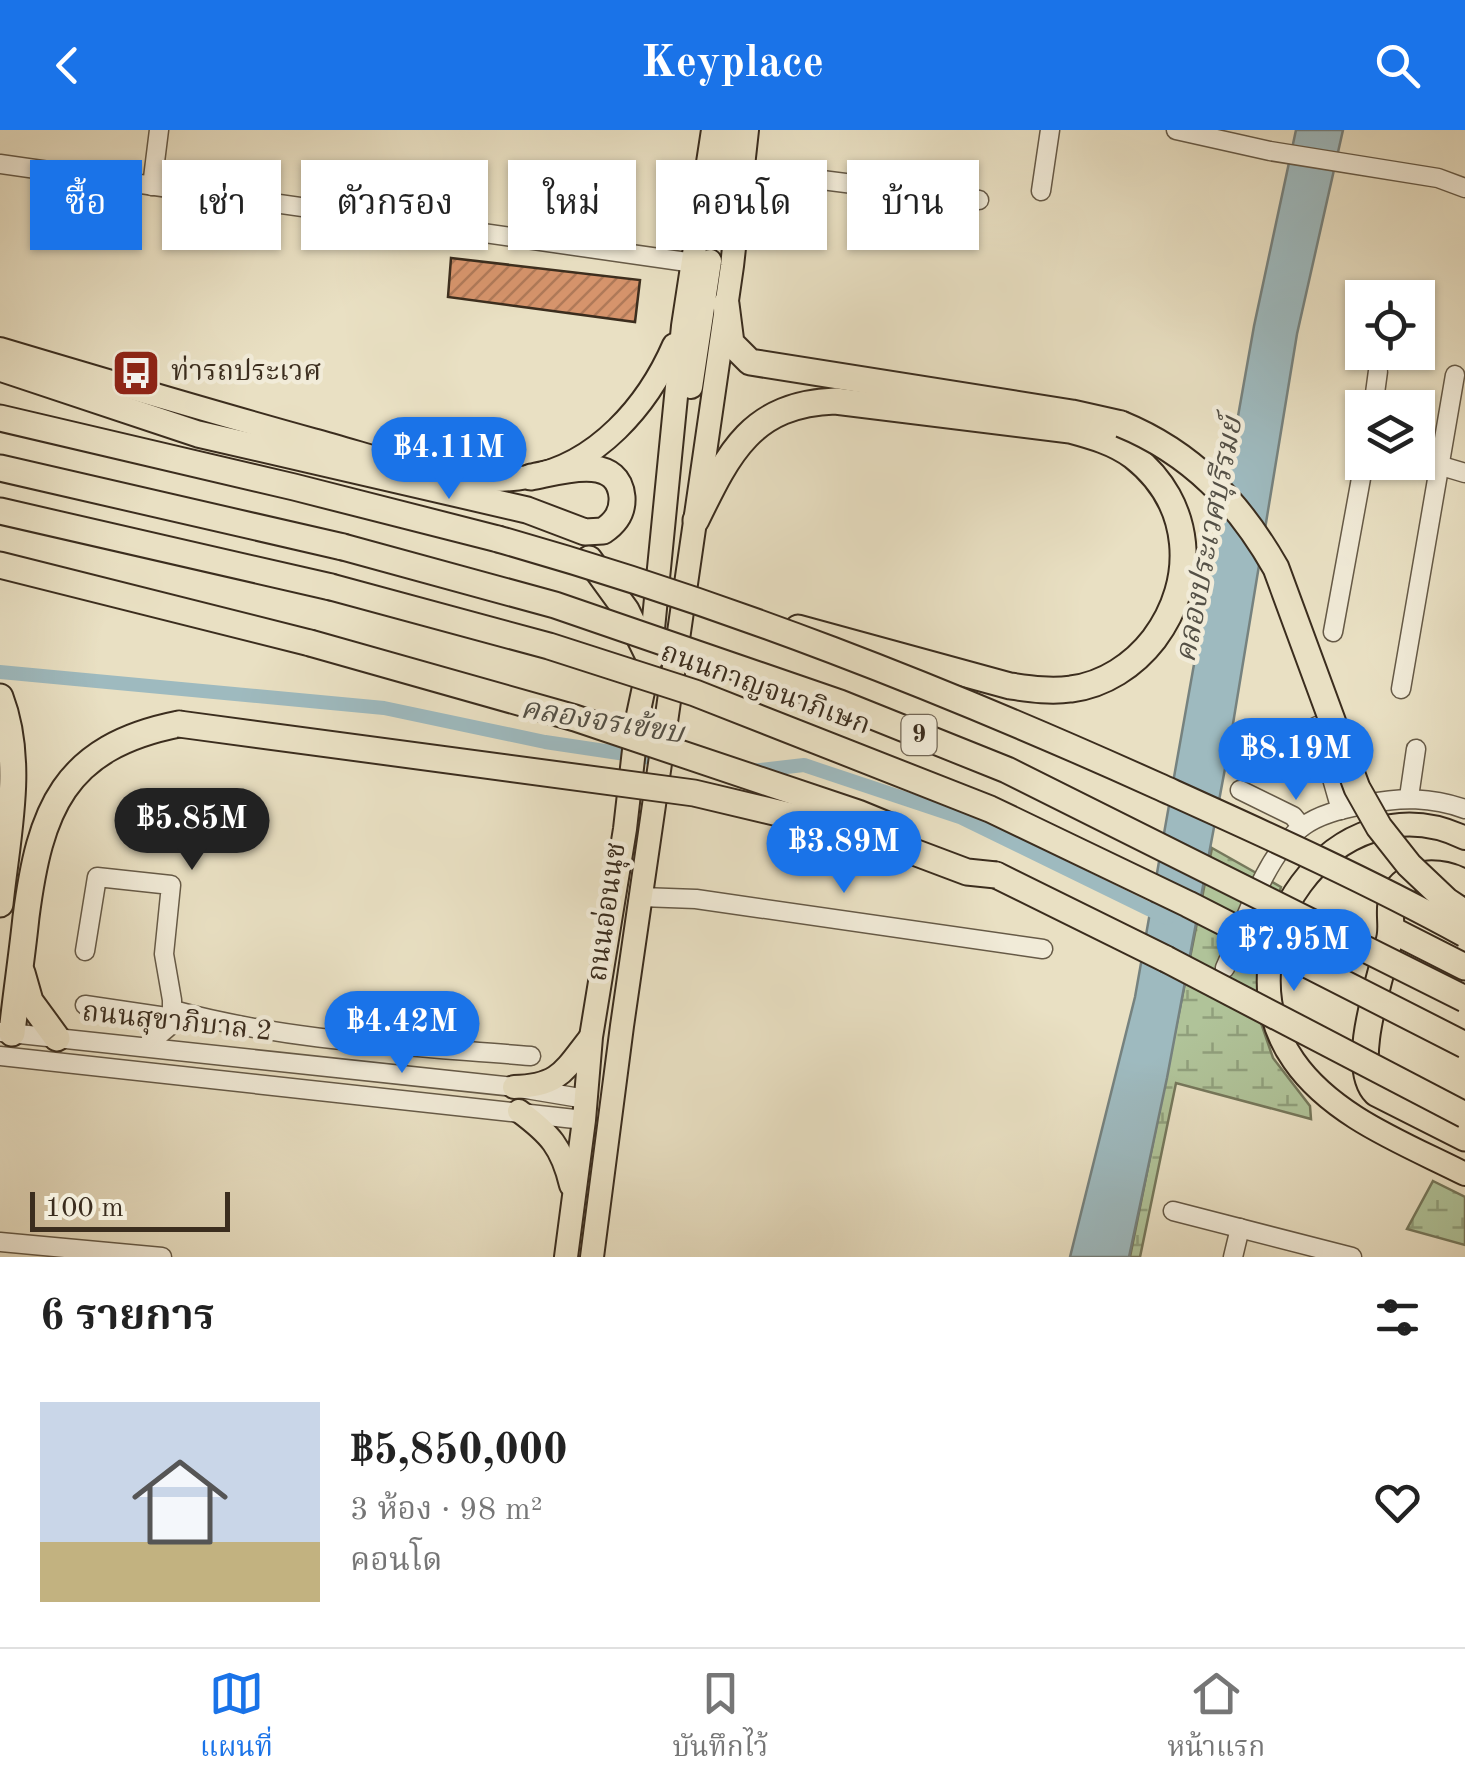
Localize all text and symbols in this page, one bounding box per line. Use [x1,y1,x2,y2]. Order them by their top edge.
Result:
icon: back [40,38,95,93]
icon: search [1370,38,1425,93]
text: Keyplace [641,42,824,87]
chip: ซื้อ [30,160,142,250]
chip: เช่า [162,160,281,250]
chip: ตัวกรอง [301,160,488,250]
chip: ใหม่ [508,160,636,250]
chip: คอนโด [656,160,827,250]
chip: บ้าน [847,160,979,250]
map controls [1345,280,1435,480]
button: locate [1345,280,1435,370]
bus stop icon: ท่ารถประเวศ [110,347,162,399]
place label: ท่ารถประเวศ [171,355,321,387]
button: layers [1345,390,1435,480]
water label: คลองประเวศบุรีรมย์ [1168,408,1252,666]
pin: ฿4.11M [368,417,530,502]
text: ฿4.11M [393,433,505,465]
street label: ถนนกาญจนาภิเษก [657,636,874,741]
water label: คลองจรเข้ขบ [518,691,688,750]
road number: 9 [902,715,936,755]
pin: ฿8.19M [1215,718,1377,803]
text: ฿8.19M [1240,734,1352,766]
pin: ฿5.85M [111,788,273,873]
text: ฿5.85M [136,804,248,836]
pin: ฿3.89M [763,811,925,896]
text: ฿3.89M [788,827,900,859]
street label: ถนนอ่อนนุช [580,840,634,983]
pin: ฿7.95M [1213,909,1375,994]
text: ฿7.95M [1238,925,1350,957]
pin: ฿4.42M [321,991,483,1076]
street label: ถนนสุขาภิบาล 2 [80,996,274,1049]
text: ฿4.42M [346,1007,458,1039]
scale bar [30,1187,230,1232]
text: 100 m [45,1195,124,1223]
icon: filters [1370,1290,1425,1345]
text: 6 รายการ [40,1297,215,1339]
text: ฿5,850,000 [350,1431,568,1473]
icon: home [120,1442,240,1562]
icon: heart [1370,1475,1425,1530]
text: 3 ห้อง · 98 m² [350,1495,543,1527]
text: คอนโด [350,1546,443,1578]
tab: แผนที่ [200,1666,273,1771]
tab: บันทึกไว้ [673,1666,768,1771]
tab: หน้าแรก [1167,1666,1265,1771]

